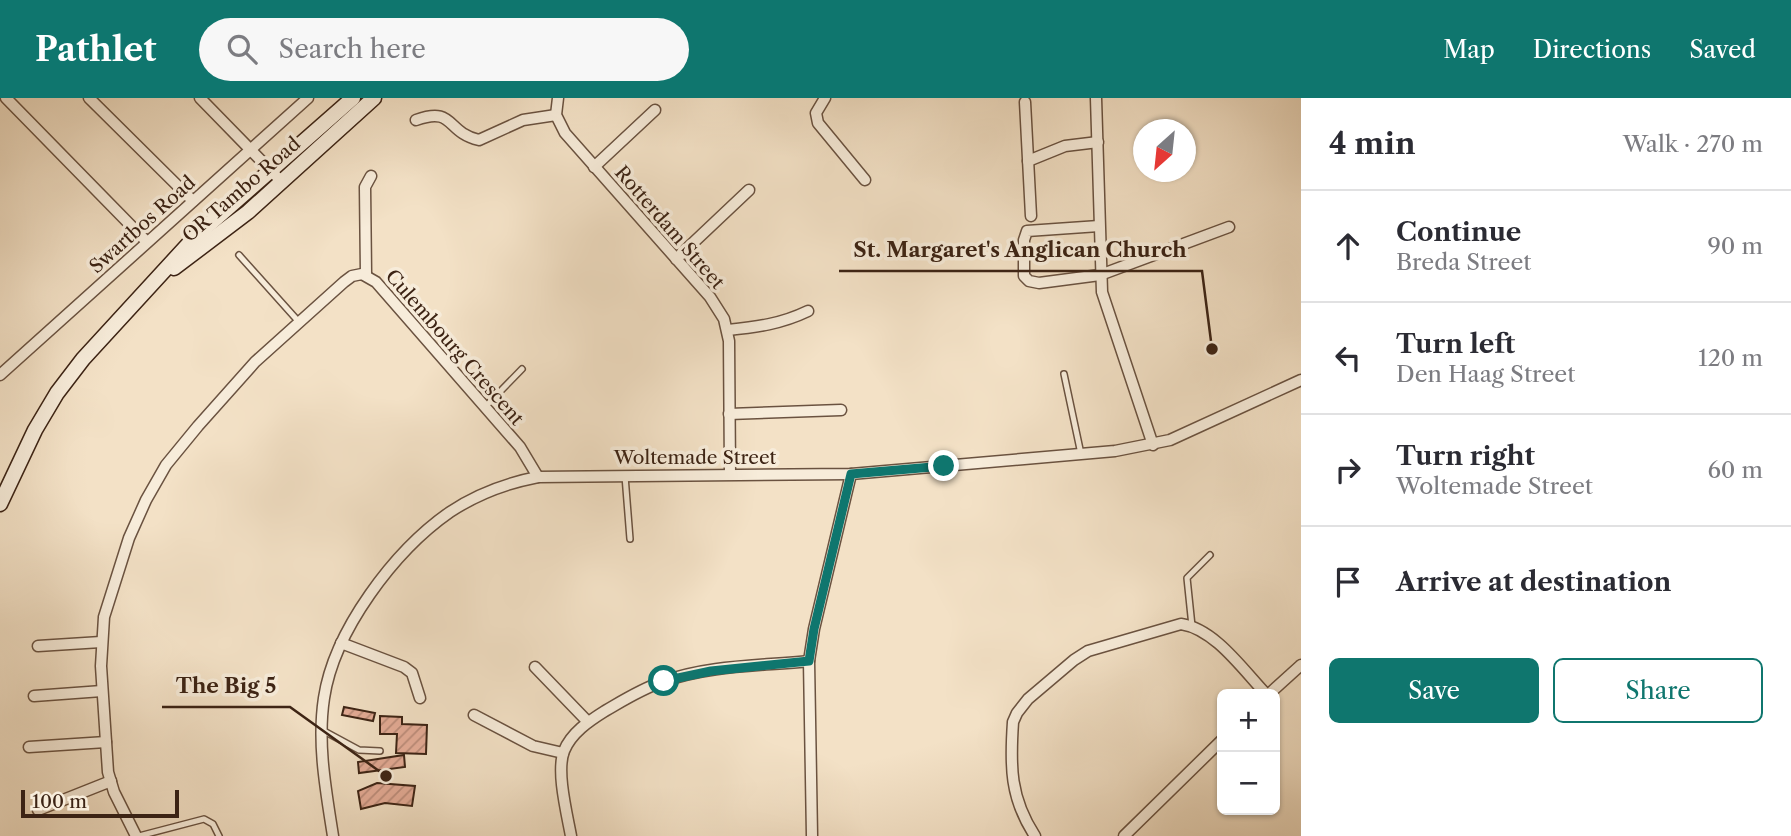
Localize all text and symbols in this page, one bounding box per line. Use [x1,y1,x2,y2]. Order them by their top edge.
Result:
search box [199,18,689,81]
text: Pathlet [35,29,157,70]
icon: search [223,30,261,68]
text: Search here [279,33,426,65]
text: Map [1443,35,1495,64]
text: Directions [1533,35,1651,64]
text: Saved [1689,35,1756,64]
north arrow [1133,119,1196,182]
text: 4 min [1329,125,1415,162]
text: Walk · 270 m [1623,130,1763,158]
street label: OR Tambo Road [178,132,305,247]
street label: Rotterdam Street [610,161,729,294]
street label: Swartbos Road [85,171,200,278]
text: Continue [1396,216,1521,248]
icon: ahead [1329,227,1367,265]
callout: St. Margaret's Anglican Church [839,229,1202,271]
text: 90 m [1707,232,1763,260]
text: St. Margaret's Anglican Church [853,237,1187,262]
text: Breda Street [1396,248,1531,276]
street label: Culembourg Crescent [381,265,529,430]
text: Turn left [1396,328,1515,360]
icon: left [1329,339,1367,377]
text: 120 m [1698,344,1763,372]
text: Den Haag Street [1396,360,1575,388]
text: Turn right [1396,440,1535,472]
street label: Woltemade Street [613,446,777,469]
route end [928,450,959,481]
icon: right [1329,451,1367,489]
text: 60 m [1707,456,1763,484]
text: Woltemade Street [1396,472,1593,500]
icon: arrive [1329,563,1367,601]
text: Arrive at destination [1396,566,1671,598]
button: Save [1329,658,1539,723]
button: Share [1553,658,1763,723]
callout: The Big 5 [162,665,290,707]
route start [648,665,679,696]
text: The Big 5 [176,673,276,698]
map controls [1217,689,1280,815]
button: + [1217,689,1280,752]
button: − [1217,752,1280,815]
scale bar [21,787,178,819]
text: 100 m [32,790,87,813]

